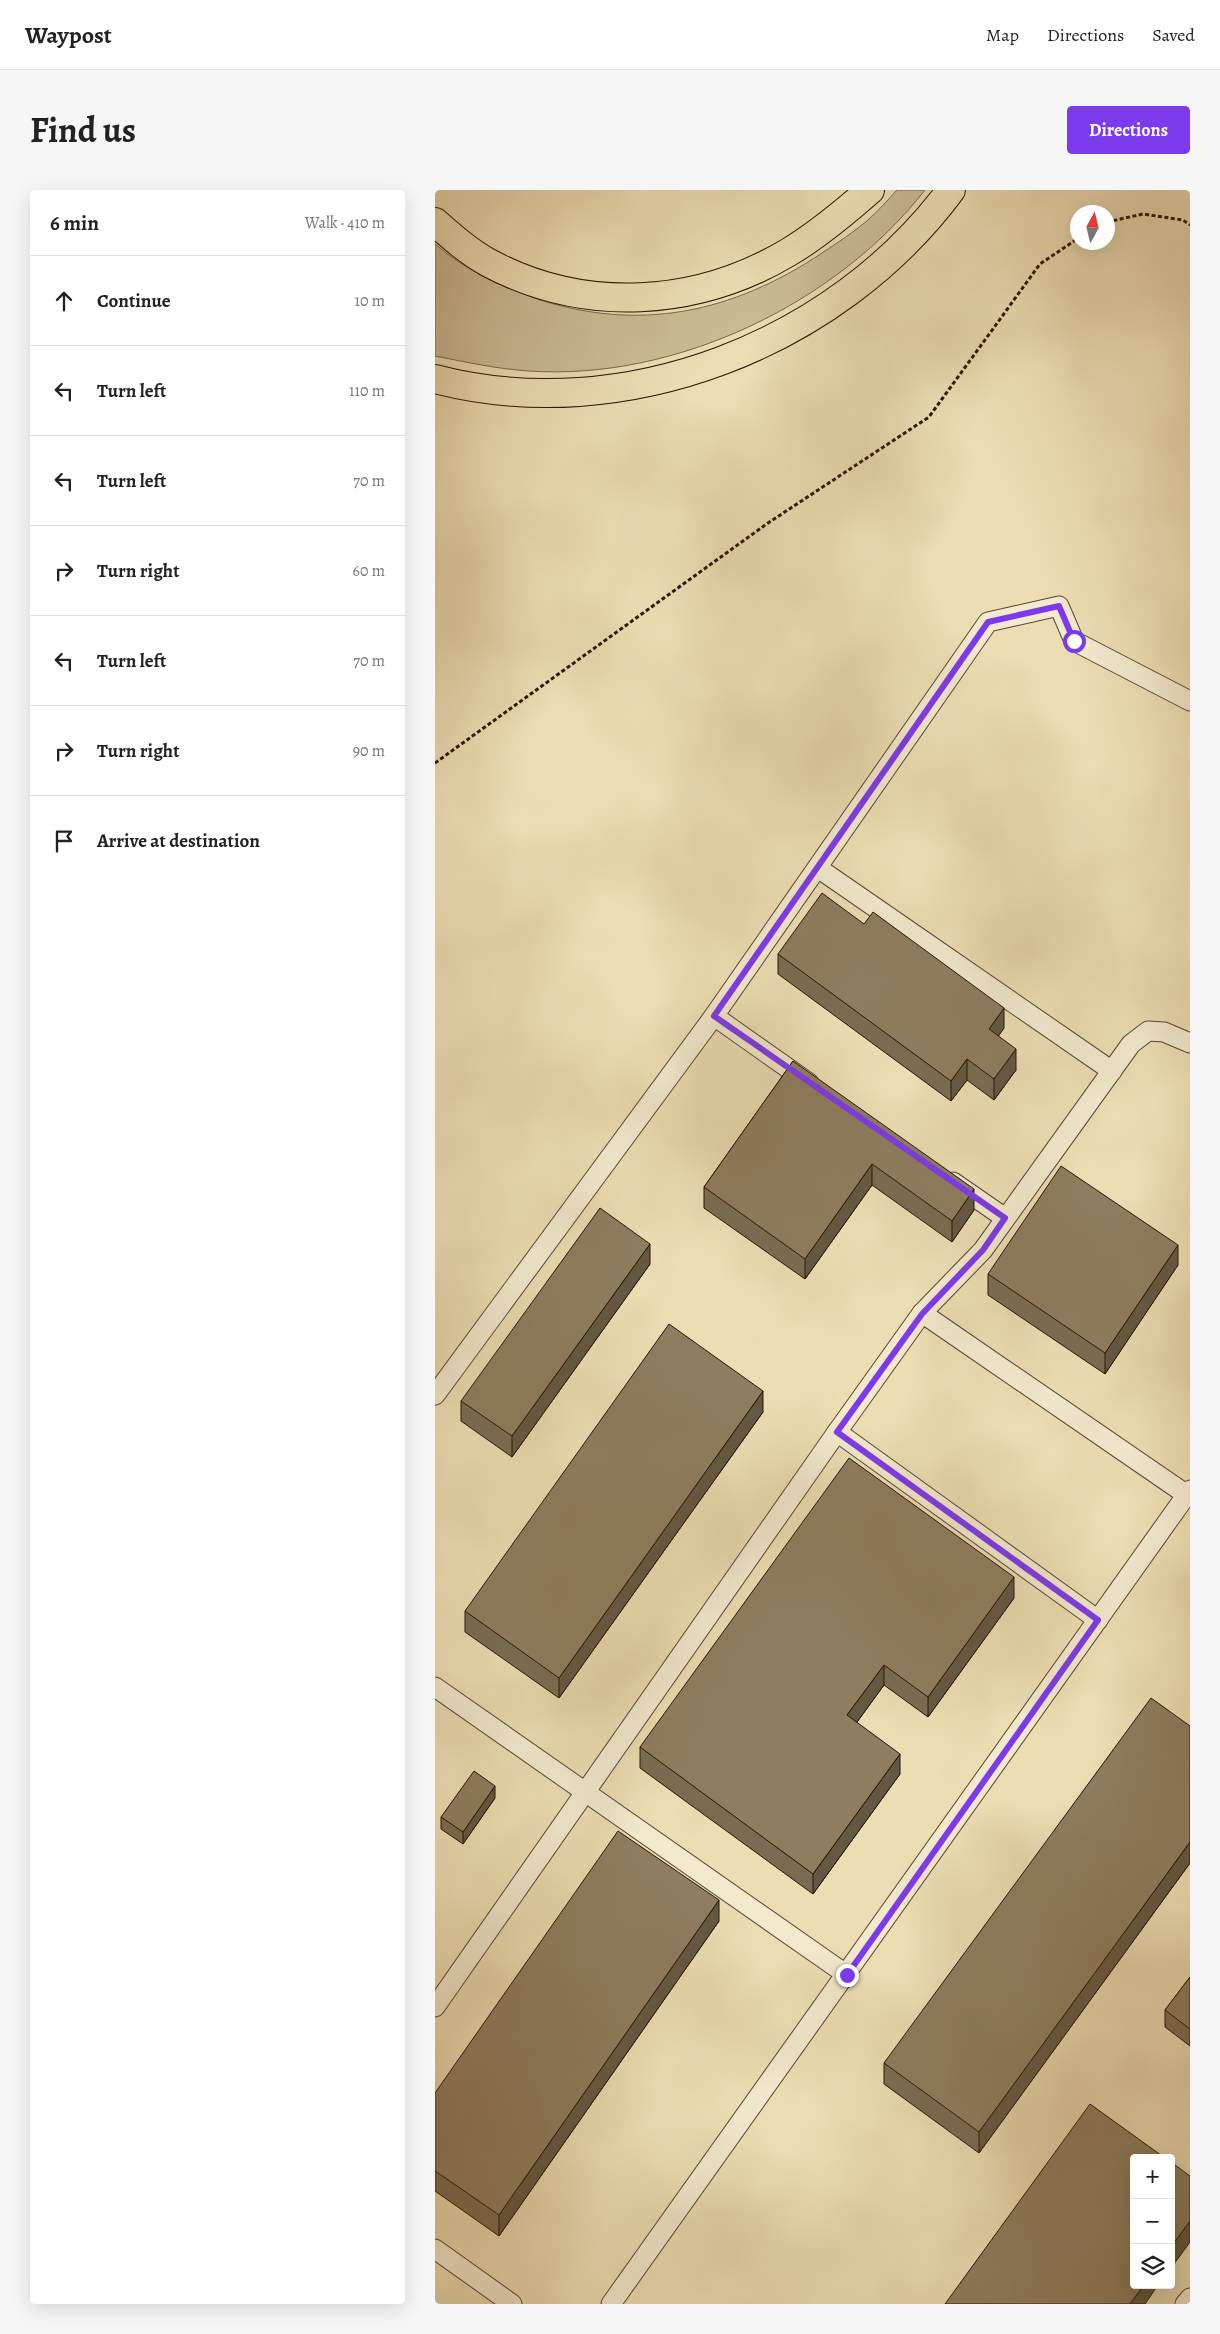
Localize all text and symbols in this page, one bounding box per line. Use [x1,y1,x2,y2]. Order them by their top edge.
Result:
text: Waypost [25,19,112,51]
text: Map [986,23,1019,47]
text: Directions [1047,23,1124,47]
text: Saved [1152,23,1195,47]
text: Find us [30,106,136,154]
button: Directions [1067,106,1190,154]
north arrow [1070,205,1115,250]
text: 6 min [50,209,99,237]
text: Walk · 410 m [305,212,385,234]
icon: ahead [50,287,78,315]
text: Continue [97,288,171,314]
text: 10 m [355,290,385,312]
icon: left [50,377,78,405]
text: Turn left [97,378,166,404]
text: 110 m [349,380,385,402]
icon: left [50,467,78,495]
text: Turn left [97,468,166,494]
text: 70 m [353,470,385,492]
icon: right [50,557,78,585]
text: Turn right [97,558,179,584]
text: 60 m [353,560,385,582]
route start [1063,630,1086,653]
icon: left [50,647,78,675]
text: Turn left [97,648,166,674]
text: 70 m [353,650,385,672]
icon: right [50,737,78,765]
text: Turn right [97,738,179,764]
text: 90 m [353,740,385,762]
icon: arrive [50,827,78,855]
text: Arrive at destination [97,828,260,854]
route end [836,1964,859,1987]
map controls [1130,2154,1175,2289]
button: + [1130,2154,1175,2199]
button: − [1130,2199,1175,2244]
button: layers [1130,2244,1175,2289]

